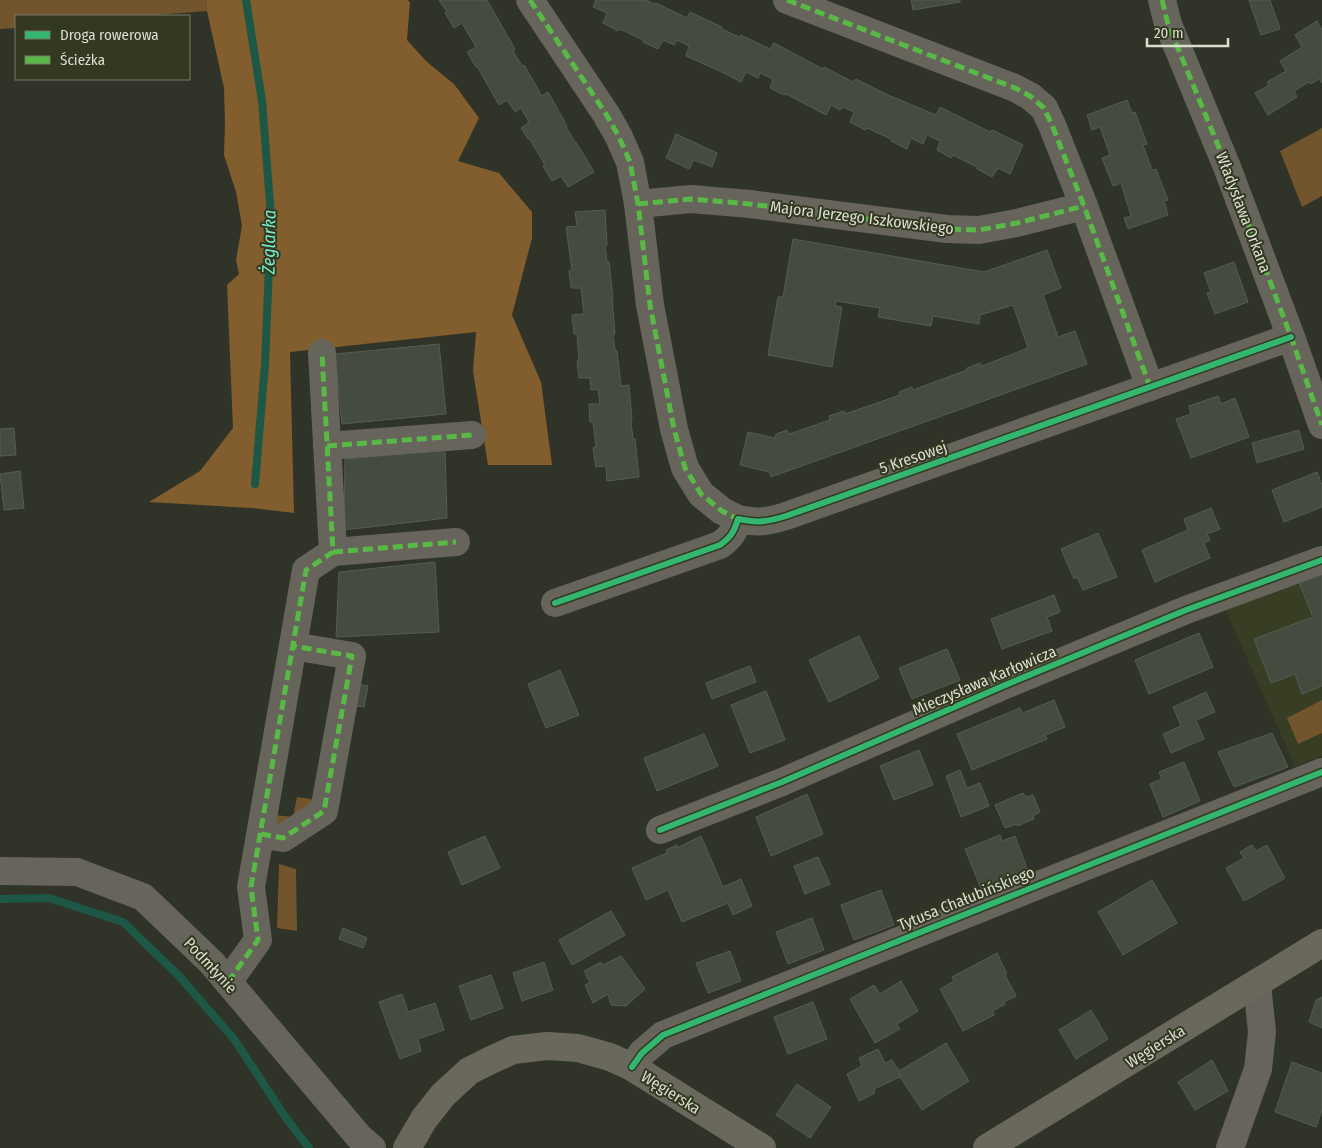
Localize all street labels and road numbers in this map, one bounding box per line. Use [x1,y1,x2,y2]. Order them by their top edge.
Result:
street label: Władysława Orkana [1212,149,1275,275]
street label: Majora Jerzego Iszkowskiego [769,197,955,238]
street label: 5 Kresowej [877,437,949,478]
street label: Mieczysława Karłowicza [909,642,1059,719]
street label: Tytusa Chałubińskiego [895,862,1037,935]
street label: Podmłynie [180,933,241,997]
street label: Węgierska [1122,1021,1189,1072]
street label: Węgierska [638,1067,704,1118]

